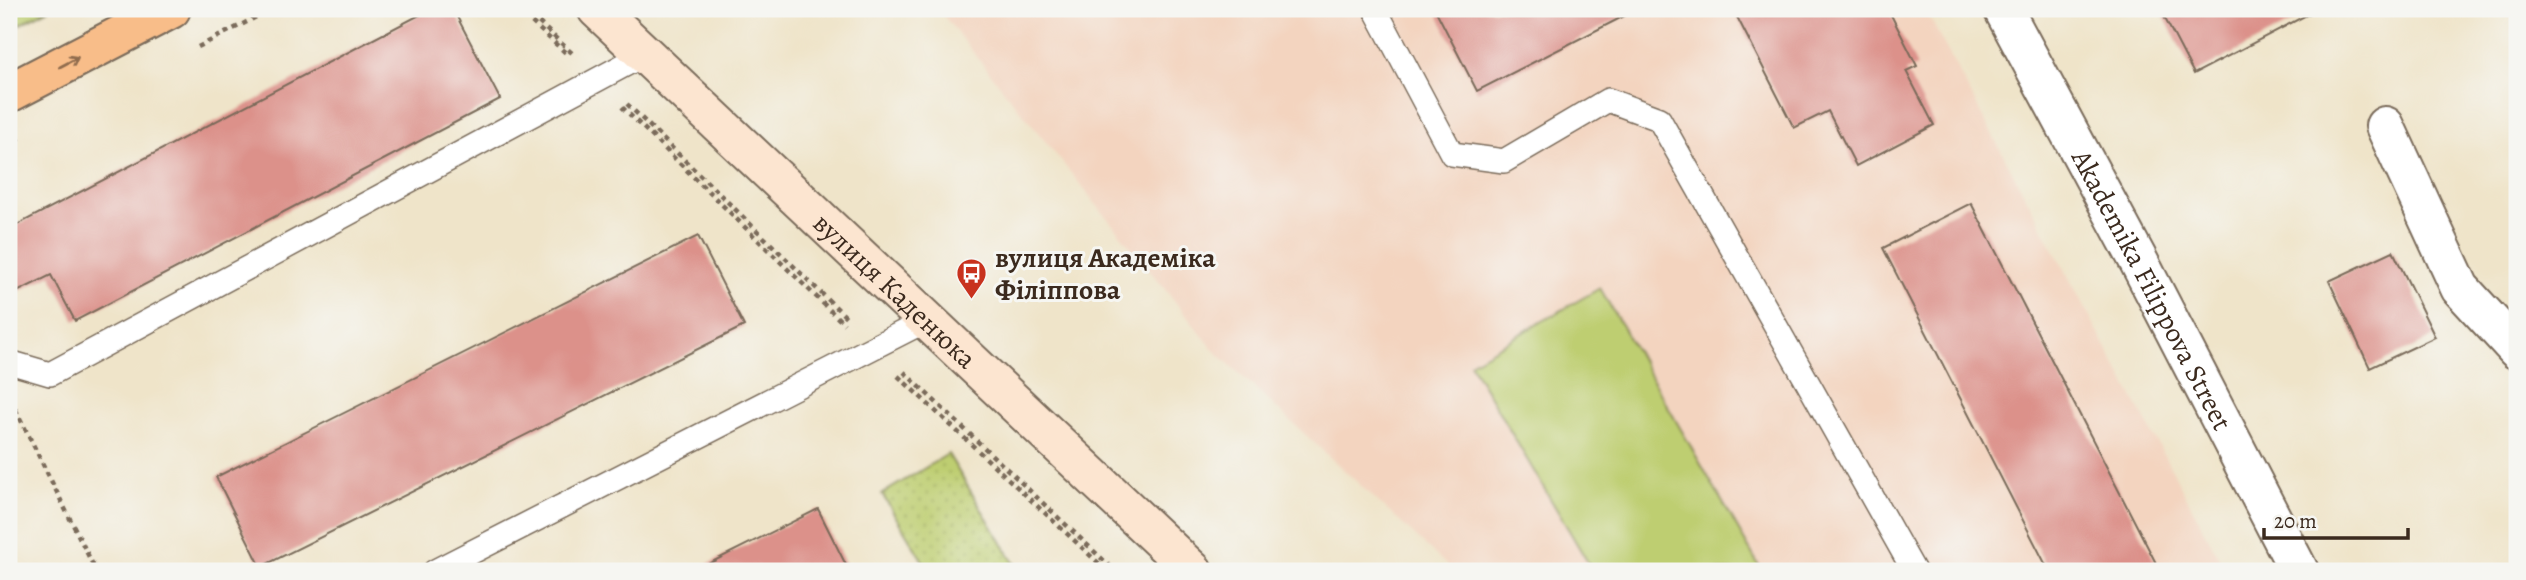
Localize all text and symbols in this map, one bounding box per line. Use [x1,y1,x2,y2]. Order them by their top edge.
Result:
one-way arrow [58,55,79,68]
street label: Akademika Filippova Street [2062,142,2241,437]
street label: вулиця Каденюка [805,205,985,378]
place label: вулиця Академіка Філіппова [995,239,1216,309]
bus stop icon: вулиця Академіка Філіппова [955,256,989,300]
scale bar [2264,496,2407,540]
text: 20 m [2274,507,2317,535]

